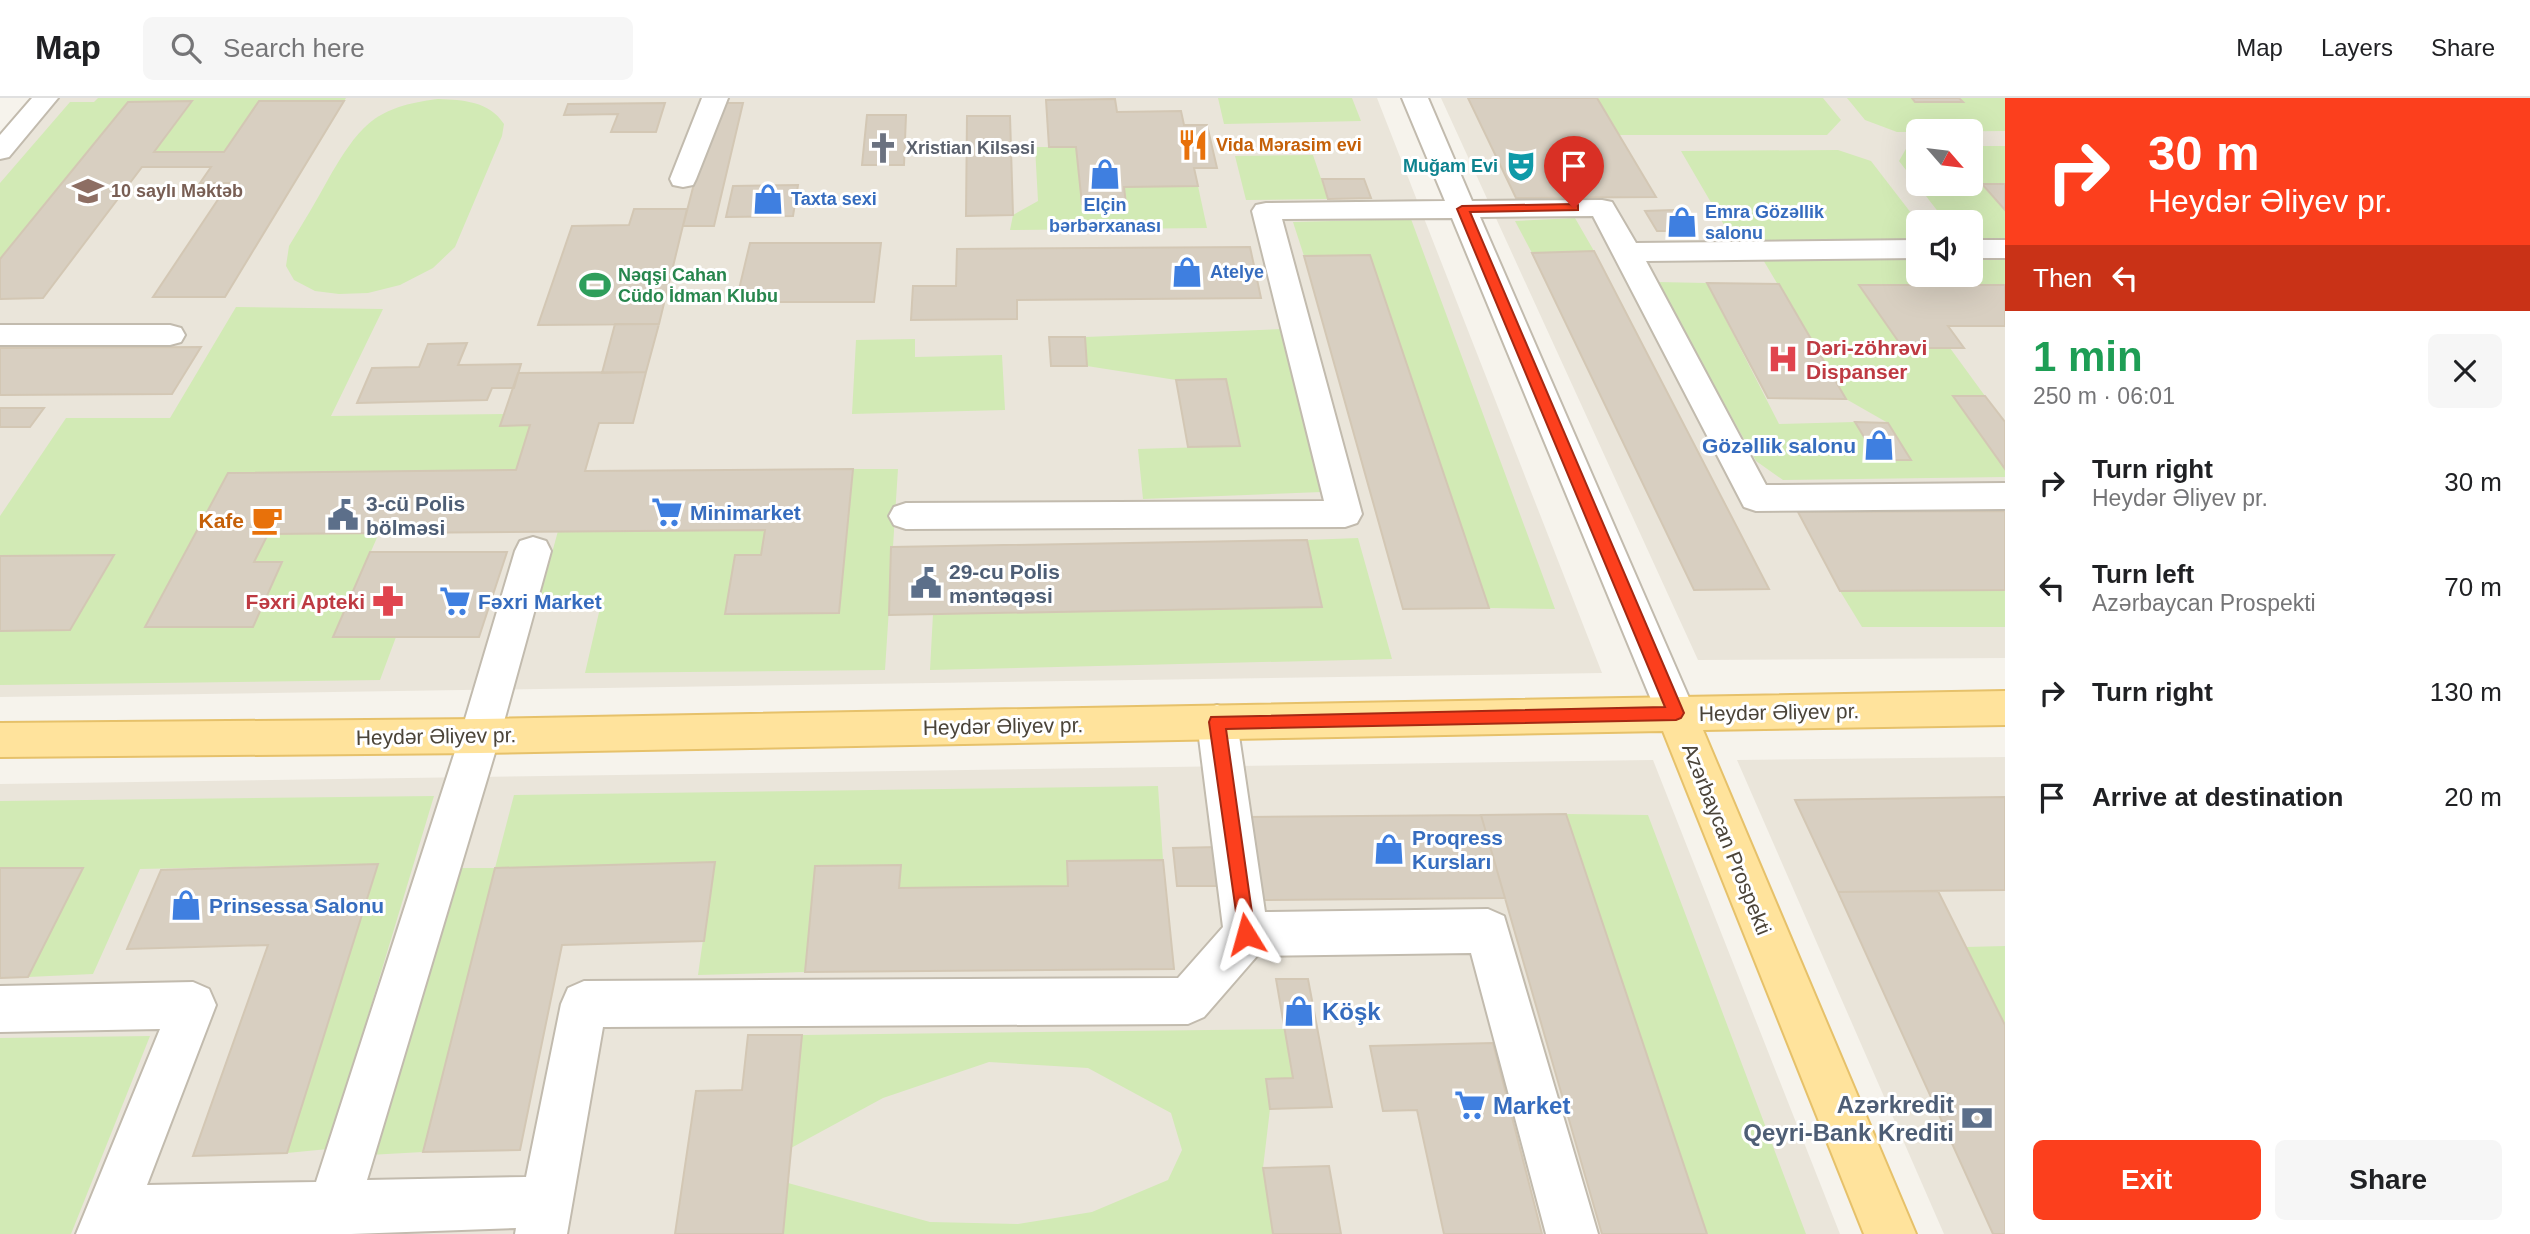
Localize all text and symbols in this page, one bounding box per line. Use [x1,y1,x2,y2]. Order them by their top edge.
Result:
search box [143,17,633,80]
text: Map [35,29,101,66]
icon: search [167,29,205,67]
text: Search here [223,33,365,63]
text: Map [2236,34,2283,61]
text: Layers [2321,34,2393,61]
text: Share [2431,34,2495,61]
north arrow [1906,119,1983,196]
map controls [1906,119,1983,287]
icon: right [2033,126,2124,217]
text: 30 m [2148,126,2260,180]
restaurant icon: Vida Mərasim evi [1176,128,1210,162]
church icon: Xristian Kilsəsi [866,131,900,165]
place label: Vida Mərasim evi [1216,135,1362,155]
pin [1544,136,1604,208]
place label: Xristian Kilsəsi [906,138,1035,158]
icon: arrive [1555,147,1593,185]
theatre icon: Muğam Evi [1504,149,1538,183]
place label: Muğam Evi [1403,156,1498,176]
shop icon: Elçin bərbərxanası [1088,157,1122,191]
school or university icon: 10 saylı Məktəb [71,174,105,208]
place label: 10 saylı Məktəb [111,181,243,201]
shop icon: Taxta sexi [751,182,785,216]
text: Heydər Əliyev pr. [2148,183,2393,219]
place label: Taxta sexi [791,189,877,209]
place label: Elçin bərbərxanası [1049,195,1161,236]
place label: Emra Gözəllik salonu [1705,202,1825,243]
shop icon: Emra Gözəllik salonu [1665,205,1699,239]
button: sound [1906,210,1983,287]
shop icon: Atelye [1170,255,1204,289]
icon: left [2106,259,2144,297]
place label: Atelye [1210,262,1264,282]
text: Then [2033,263,2092,293]
place label: Nəqşi Cahan Cüdo İdman Klubu [618,265,778,306]
sports icon: Nəqşi Cahan Cüdo İdman Klubu [578,268,612,302]
text: 1 min [2033,333,2143,380]
button: close [2428,334,2502,408]
place label: Dəri-zöhrəvi Dispanser [1806,336,1927,383]
hospital icon: Dəri-zöhrəvi Dispanser [1766,342,1800,376]
text: 250 m · 06:01 [2033,383,2175,409]
shop icon: Gözəllik salonu [1862,428,1896,462]
place label: Gözəllik salonu [1702,434,1856,457]
text: Turn right [2092,454,2213,484]
icon: right [2033,464,2071,502]
text: 30 m [2444,467,2502,497]
text: Heydər Əliyev pr. [2092,485,2268,511]
place label: 3-cü Polis bölməsi [366,492,465,539]
supermarket icon: Minimarket [650,495,684,529]
public building icon: 3-cü Polis bölməsi [326,498,360,532]
place label: Minimarket [690,501,801,524]
cafe icon: Kafe [250,503,284,537]
place label: Kafe [198,509,244,532]
text: Turn left [2092,559,2194,589]
place label: 29-cu Polis məntəqəsi [949,560,1060,607]
public building icon: 29-cu Polis məntəqəsi [909,566,943,600]
icon: left [2033,569,2071,607]
text: 70 m [2444,572,2502,602]
pharmacy icon: Fəxri Apteki [371,584,405,618]
supermarket icon: Fəxri Market [438,584,472,618]
place label: Fəxri Apteki [246,590,365,613]
place label: Fəxri Market [478,590,602,613]
text: Azərbaycan Prospekti [2092,590,2316,616]
icon: right [2033,674,2071,712]
text: Turn right [2092,677,2213,707]
text: 130 m [2430,677,2502,707]
street label: Heydər Əliyev pr. [1699,699,1859,725]
street label: Heydər Əliyev pr. [923,713,1083,739]
street label: Heydər Əliyev pr. [356,723,516,749]
street label: Azərbaycan Prospekti [1678,740,1776,938]
icon: arrive [2033,779,2071,817]
text: Arrive at destination [2092,782,2343,812]
text: 20 m [2444,782,2502,812]
place label: Proqress Kursları [1412,826,1503,873]
shop icon: Proqress Kursları [1372,832,1406,866]
shop icon: Prinsessa Salonu [169,888,203,922]
place label: Prinsessa Salonu [209,894,384,917]
position arrow [1209,897,1283,971]
shop icon: Köşk [1282,994,1316,1028]
place label: Köşk [1322,998,1381,1025]
supermarket icon: Market [1453,1088,1487,1122]
place label: Azərkredit Qeyri-Bank Krediti [1743,1091,1954,1146]
place label: Market [1493,1092,1570,1119]
bank icon: Azərkredit Qeyri-Bank Krediti [1960,1101,1994,1135]
button: Exit [2033,1140,2261,1220]
button: Share [2275,1140,2502,1220]

